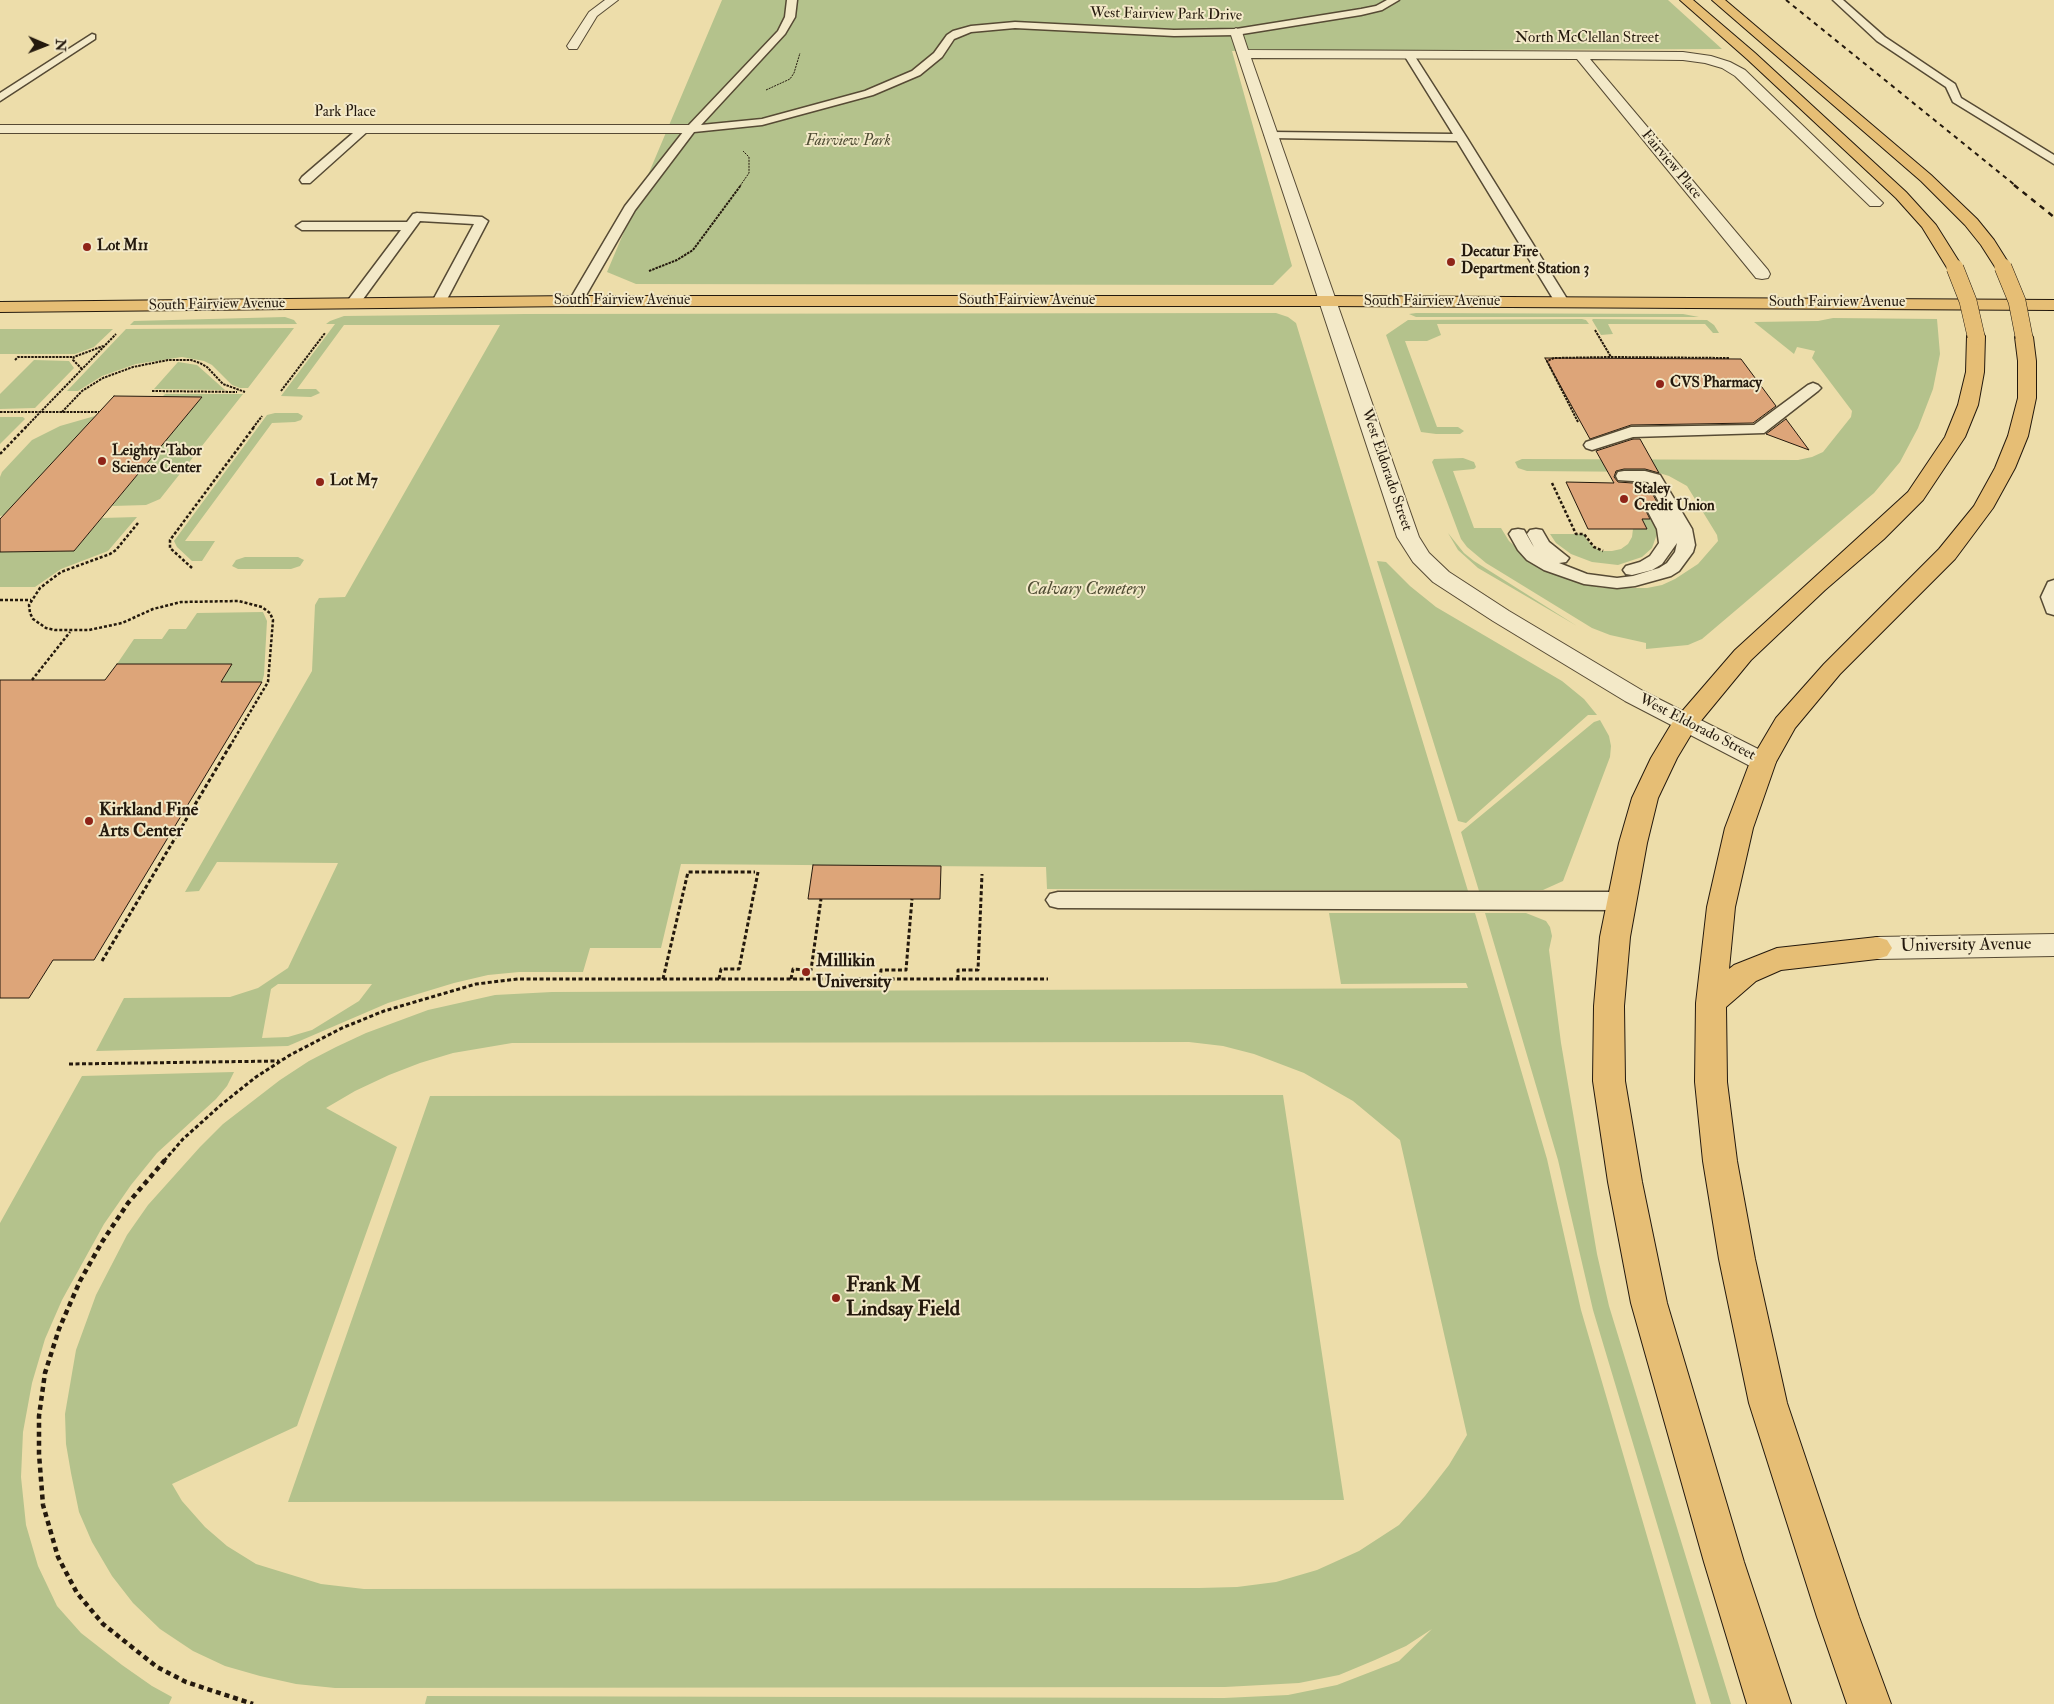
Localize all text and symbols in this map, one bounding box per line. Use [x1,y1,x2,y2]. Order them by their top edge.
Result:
street label: West Fairview Park Drive [1090,5,1242,25]
north arrow [20,20,70,70]
street label: North McClellan Street [1515,30,1659,48]
text: N [52,39,69,52]
street label: Park Place [314,104,376,122]
street label: Fairview Place [1637,127,1705,203]
park label: Fairview Park [805,133,891,151]
place label: Lot M11 [97,238,148,256]
marker: Lot M11 [81,241,93,253]
place label: Decatur Fire Department Station 3 [1461,244,1589,279]
marker: Decatur Fire Department Station 3 [1445,256,1457,268]
street label: South Fairview Avenue [554,292,690,310]
street label: South Fairview Avenue [959,292,1095,310]
street label: South Fairview Avenue [1364,293,1500,311]
street label: South Fairview Avenue [1769,294,1905,312]
street label: South Fairview Avenue [149,295,285,315]
place label: CVS Pharmacy [1670,375,1762,393]
marker: CVS Pharmacy [1654,378,1666,390]
street label: West Eldorado Street [1357,406,1415,534]
place label: Leighty-Tabor Science Center [112,443,202,478]
marker: Leighty-Tabor Science Center [96,455,108,467]
place label: Lot M7 [330,473,378,491]
marker: Lot M7 [314,476,326,488]
place label: Staley Credit Union [1634,481,1715,516]
marker: Staley Credit Union [1618,493,1630,505]
park label: Calvary Cemetery [1027,579,1145,601]
street label: West Eldorado Street [1636,691,1758,765]
place label: Kirkland Fine Arts Center [99,800,198,842]
marker: Kirkland Fine Arts Center [83,815,95,827]
street label: University Avenue [1900,934,2032,958]
place label: Millikin University [816,951,891,994]
marker: Millikin University [800,966,812,978]
place label: Frank M Lindsay Field [846,1273,960,1323]
marker: Frank M Lindsay Field [830,1292,842,1304]

